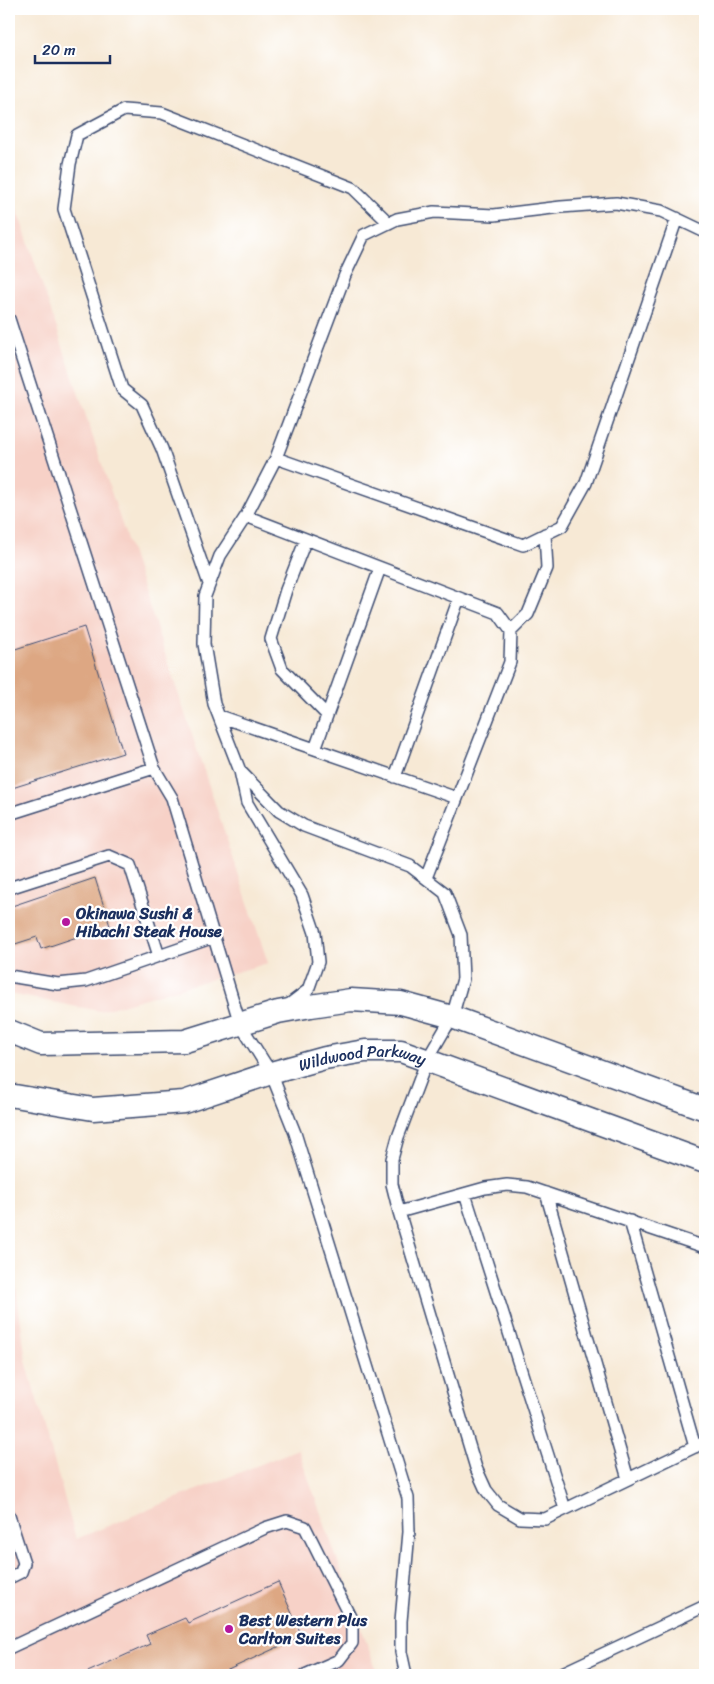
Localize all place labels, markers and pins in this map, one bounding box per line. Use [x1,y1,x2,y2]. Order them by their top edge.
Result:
place label: Okinawa Sushi & Hibachi Steak House [75,899,223,946]
marker: Okinawa Sushi & Hibachi Steak House [60,916,72,928]
place label: Best Western Plus Carlton Suites [238,1606,368,1653]
marker: Best Western Plus Carlton Suites [223,1623,235,1635]

